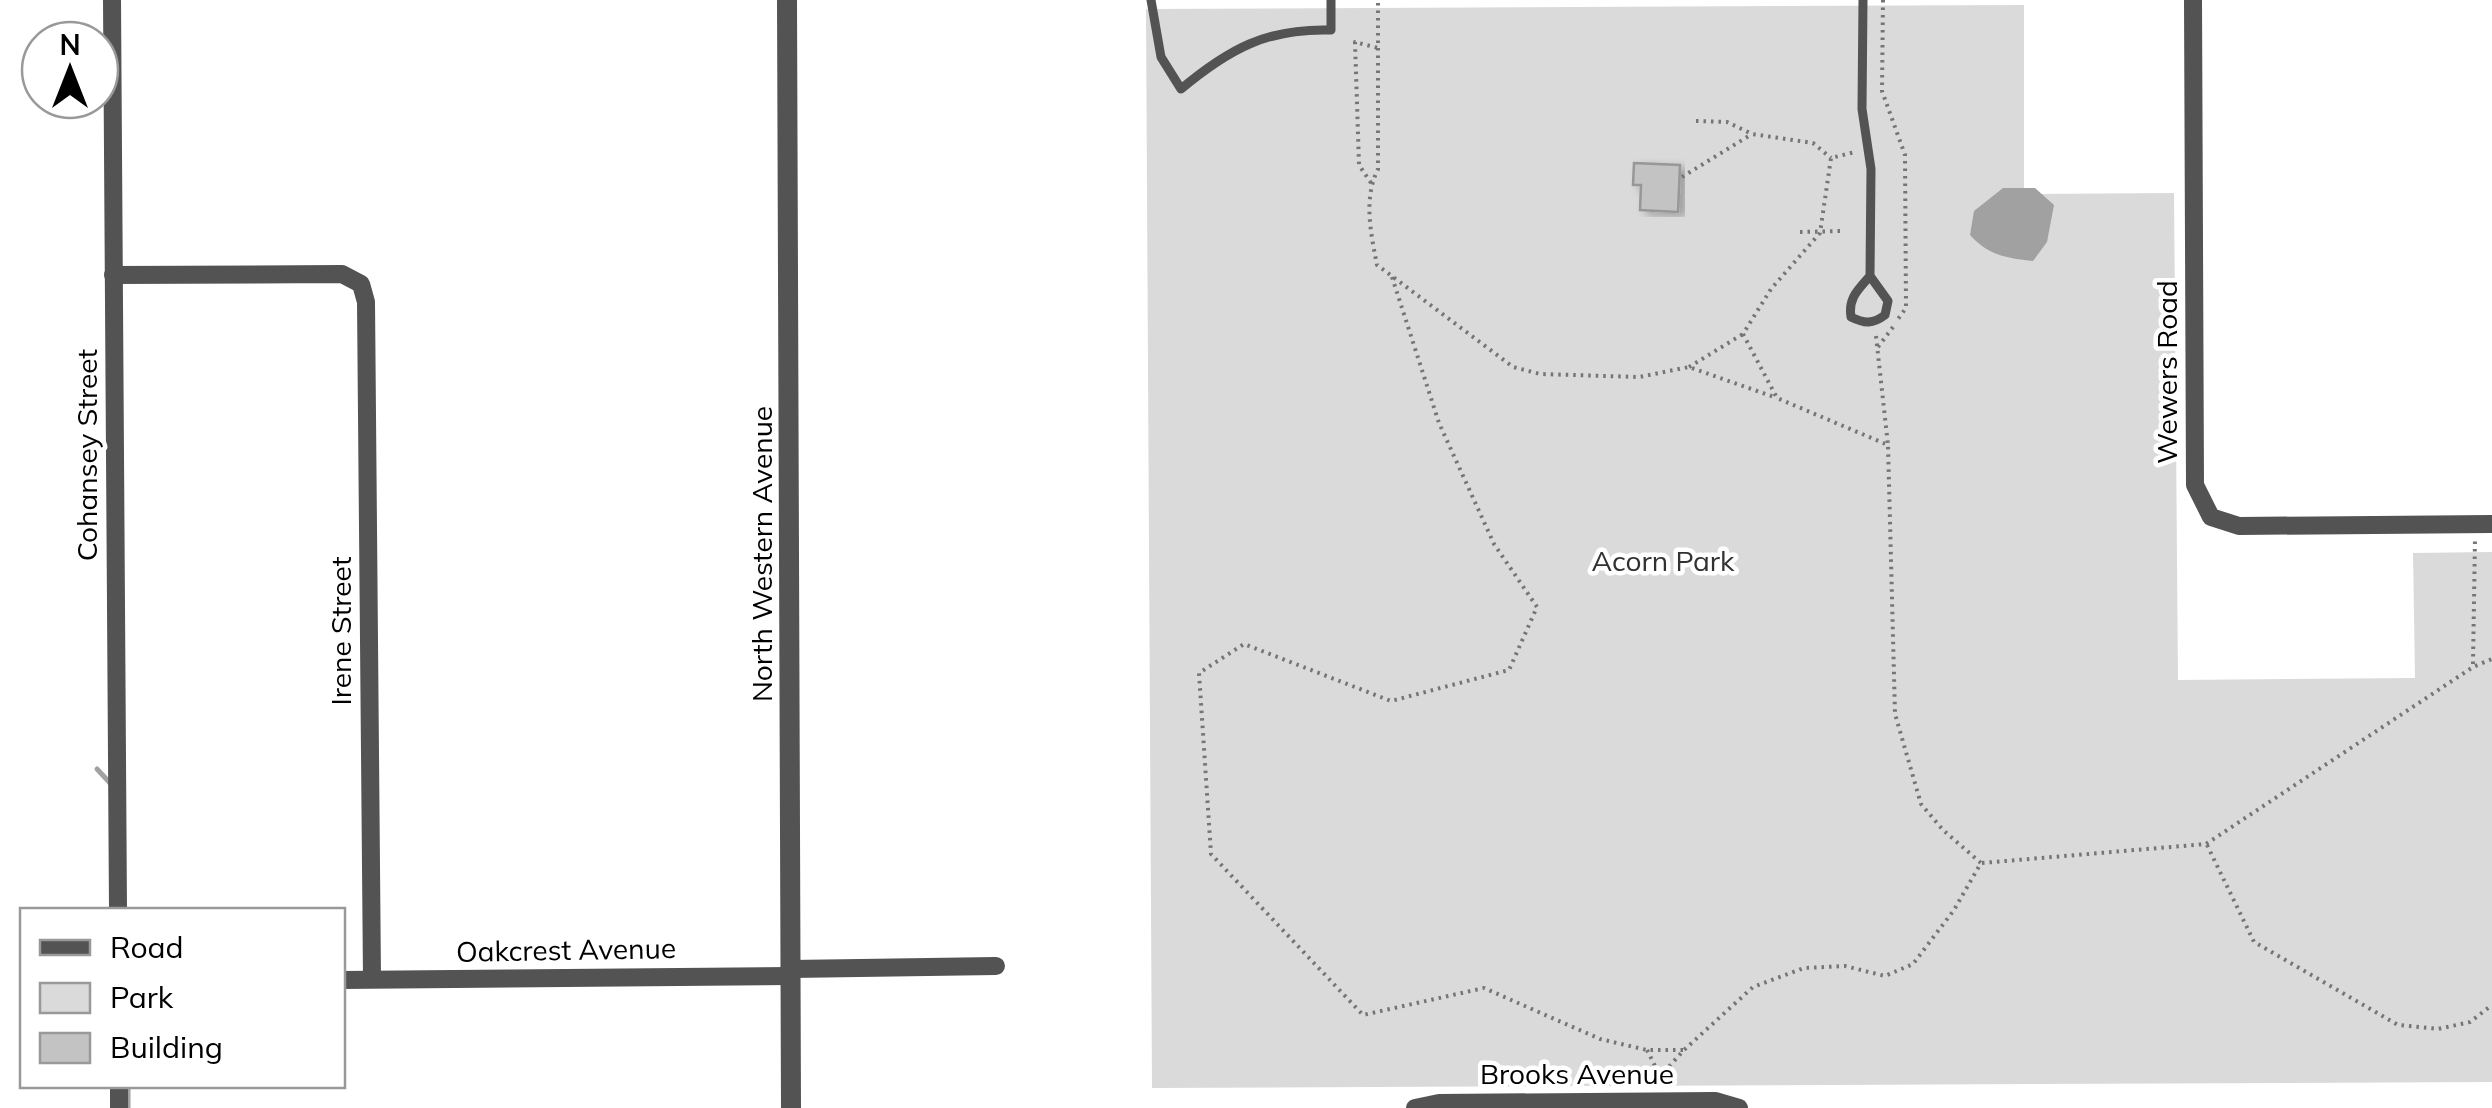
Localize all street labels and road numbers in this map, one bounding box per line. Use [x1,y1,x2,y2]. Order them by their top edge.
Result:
street label: Wewers Road [2149,280,2184,464]
street label: Cohansey Street [69,349,104,561]
street label: North Western Avenue [744,406,779,702]
street label: Irene Street [323,556,358,705]
street label: Oakcrest Avenue [456,930,676,969]
street label: Brooks Avenue [1480,1056,1674,1091]

